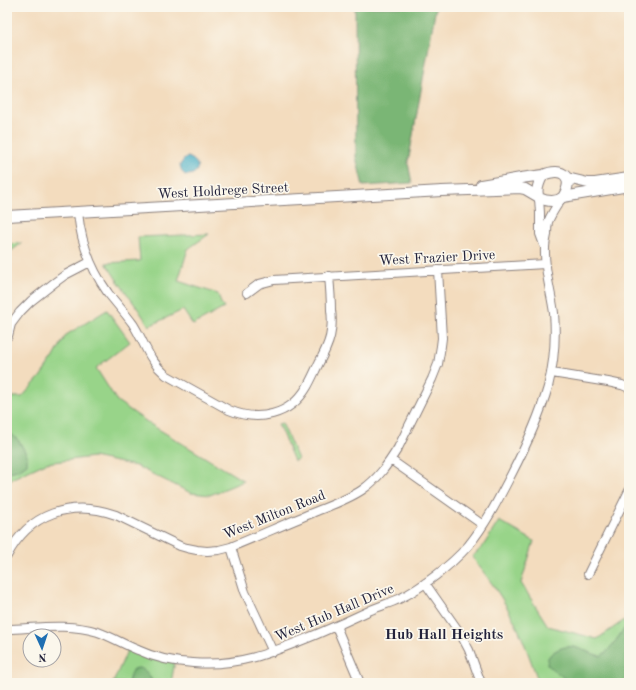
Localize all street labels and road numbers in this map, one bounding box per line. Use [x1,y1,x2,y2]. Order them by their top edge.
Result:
street label: West Holdrege Street [157,181,289,201]
street label: West Frazier Drive [378,248,496,268]
street label: West Milton Road [221,488,327,542]
street label: West Hub Hall Drive [273,582,396,644]

